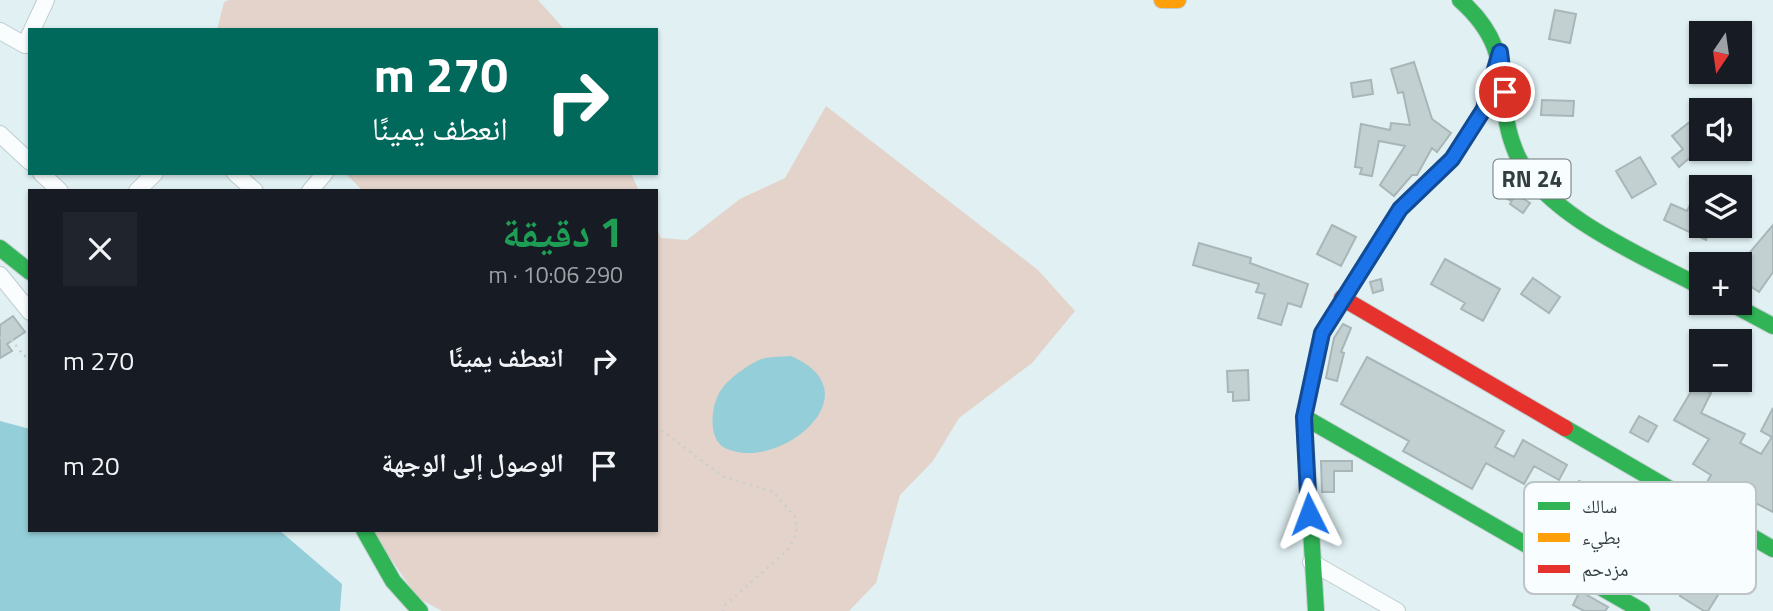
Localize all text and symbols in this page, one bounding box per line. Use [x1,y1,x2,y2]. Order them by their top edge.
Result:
north arrow [1689,21,1752,84]
map controls [1689,21,1752,392]
text: 270 m [374,36,508,111]
icon: right [532,56,623,147]
pin [1475,62,1535,122]
icon: arrive [1486,73,1524,111]
button: sound [1689,98,1752,161]
text: انعطف يمينًا [372,104,508,152]
road number: RN 24 [1494,160,1570,198]
button: layers [1689,175,1752,238]
text: 1 دقيقة [502,199,623,263]
button: close [63,212,137,286]
button: + [1689,252,1752,315]
text: 290 m · 10:06 [488,257,623,292]
button: − [1689,329,1752,392]
text: انعطف يمينًا [448,338,564,377]
text: 270 m [63,341,134,380]
icon: right [585,342,623,380]
text: الوصول إلى الوجهة [382,443,564,482]
text: 20 m [63,446,120,485]
icon: arrive [585,447,623,485]
position arrow [1272,477,1346,551]
legend [1524,482,1756,594]
text: سالك [1582,491,1617,520]
text: بطيء [1582,522,1621,553]
text: مزدحم [1582,554,1628,583]

